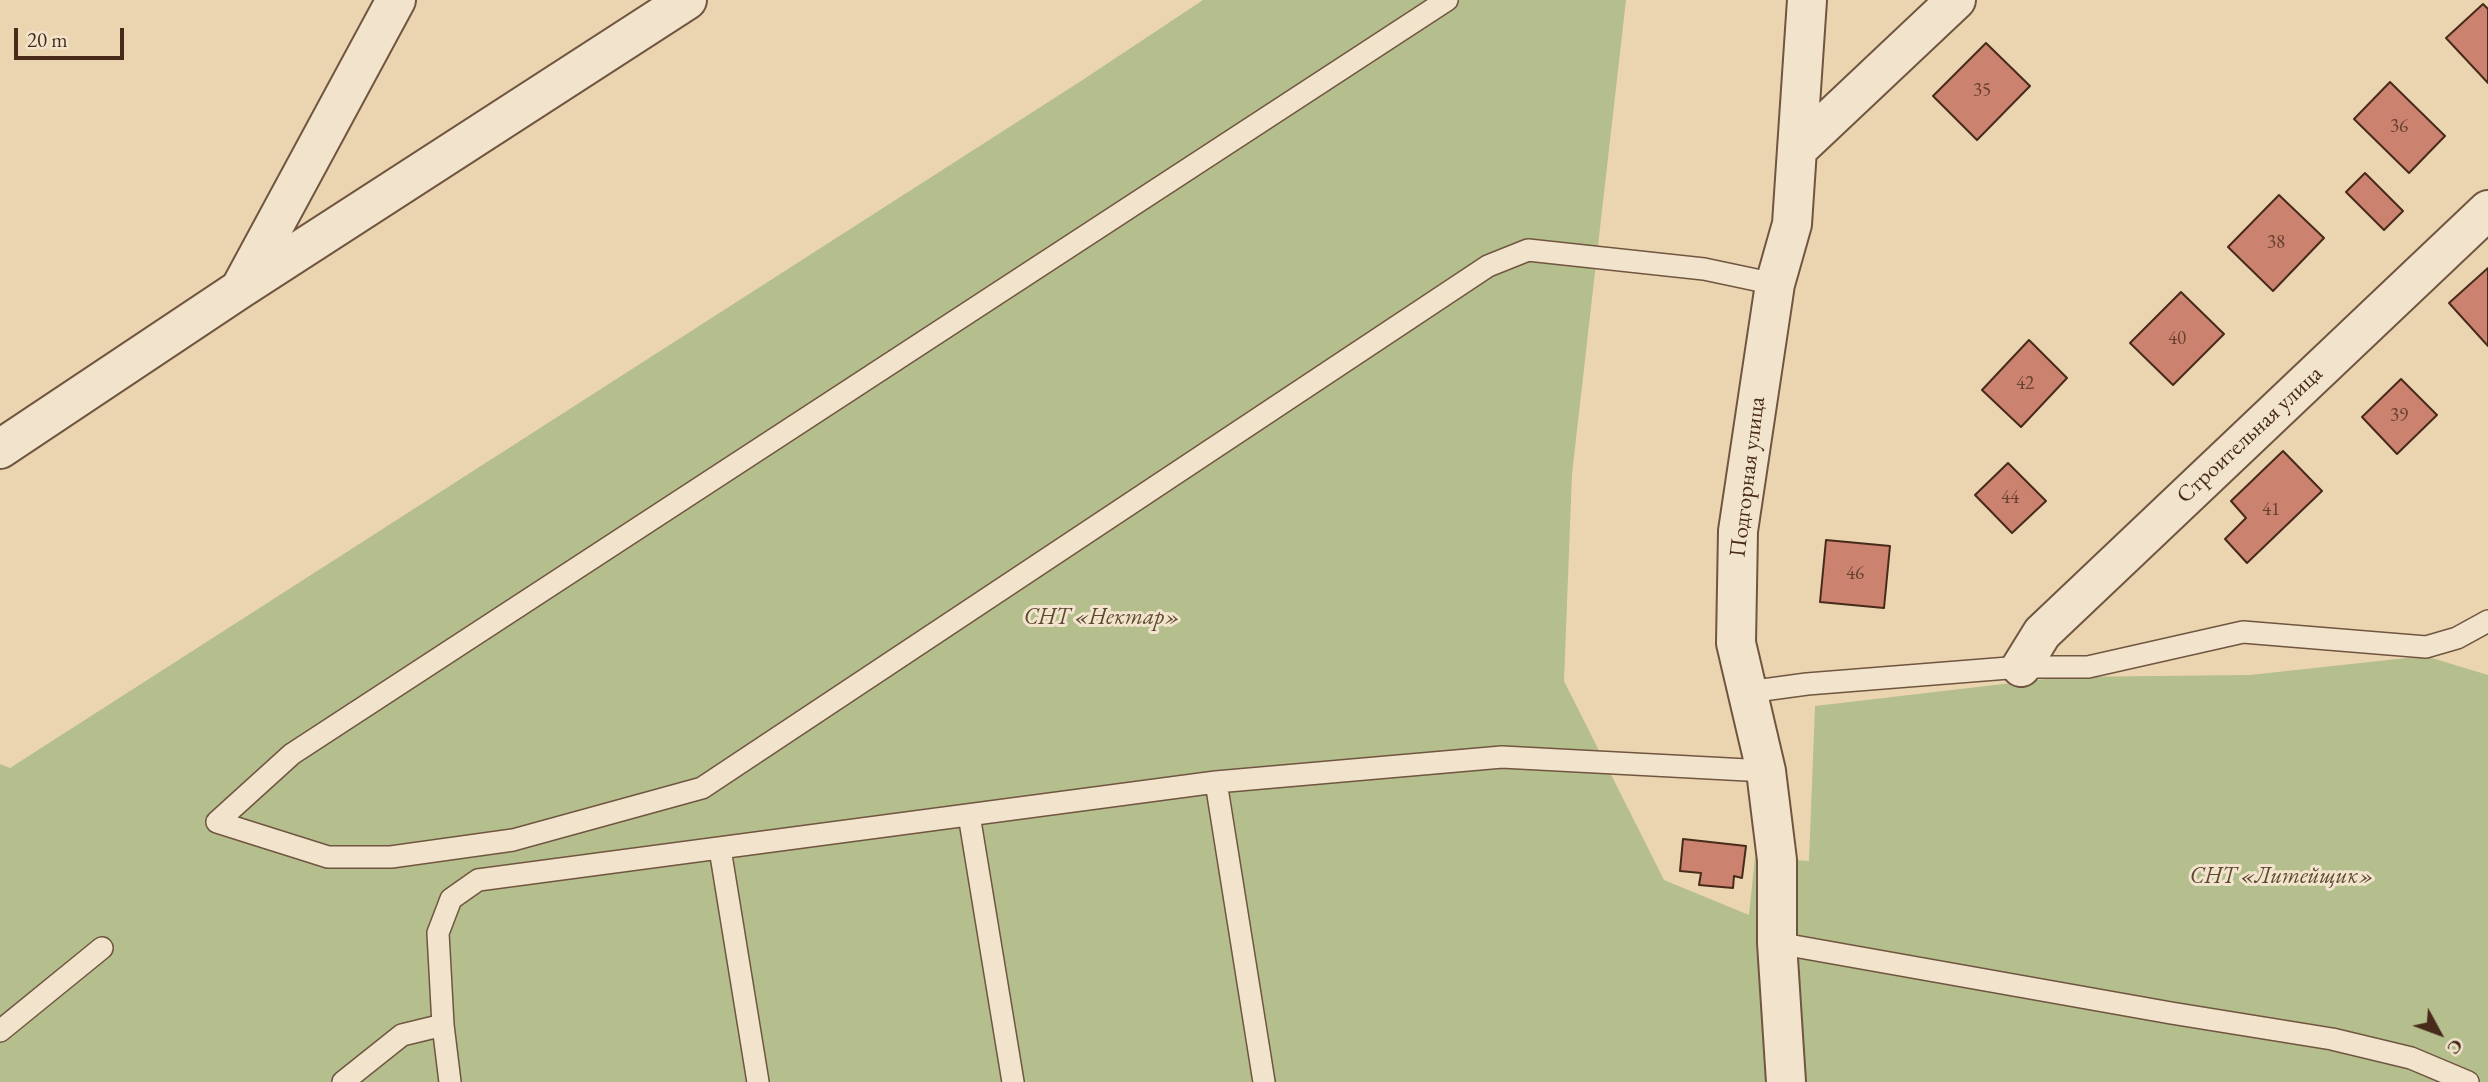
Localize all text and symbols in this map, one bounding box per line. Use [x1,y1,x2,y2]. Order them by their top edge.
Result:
scale bar [18,14,128,58]
text: 20 m [27,26,68,53]
house number: 35 [1973,80,1991,102]
house number: 36 [2390,116,2408,138]
house number: 38 [2267,232,2285,254]
house number: 40 [2168,328,2186,350]
street label: Строительная улица [2171,360,2329,510]
house number: 42 [2016,373,2034,395]
street label: Подгорная улица [1724,395,1772,559]
house number: 39 [2390,405,2408,427]
house number: 44 [2001,487,2019,509]
house number: 41 [2262,499,2280,521]
house number: 46 [1846,563,1864,585]
park label: СНТ «Нектар» [1024,604,1180,632]
park label: СНТ «Литейщик» [2190,863,2374,891]
north arrow [2404,998,2474,1068]
text: С [2441,1034,2469,1060]

